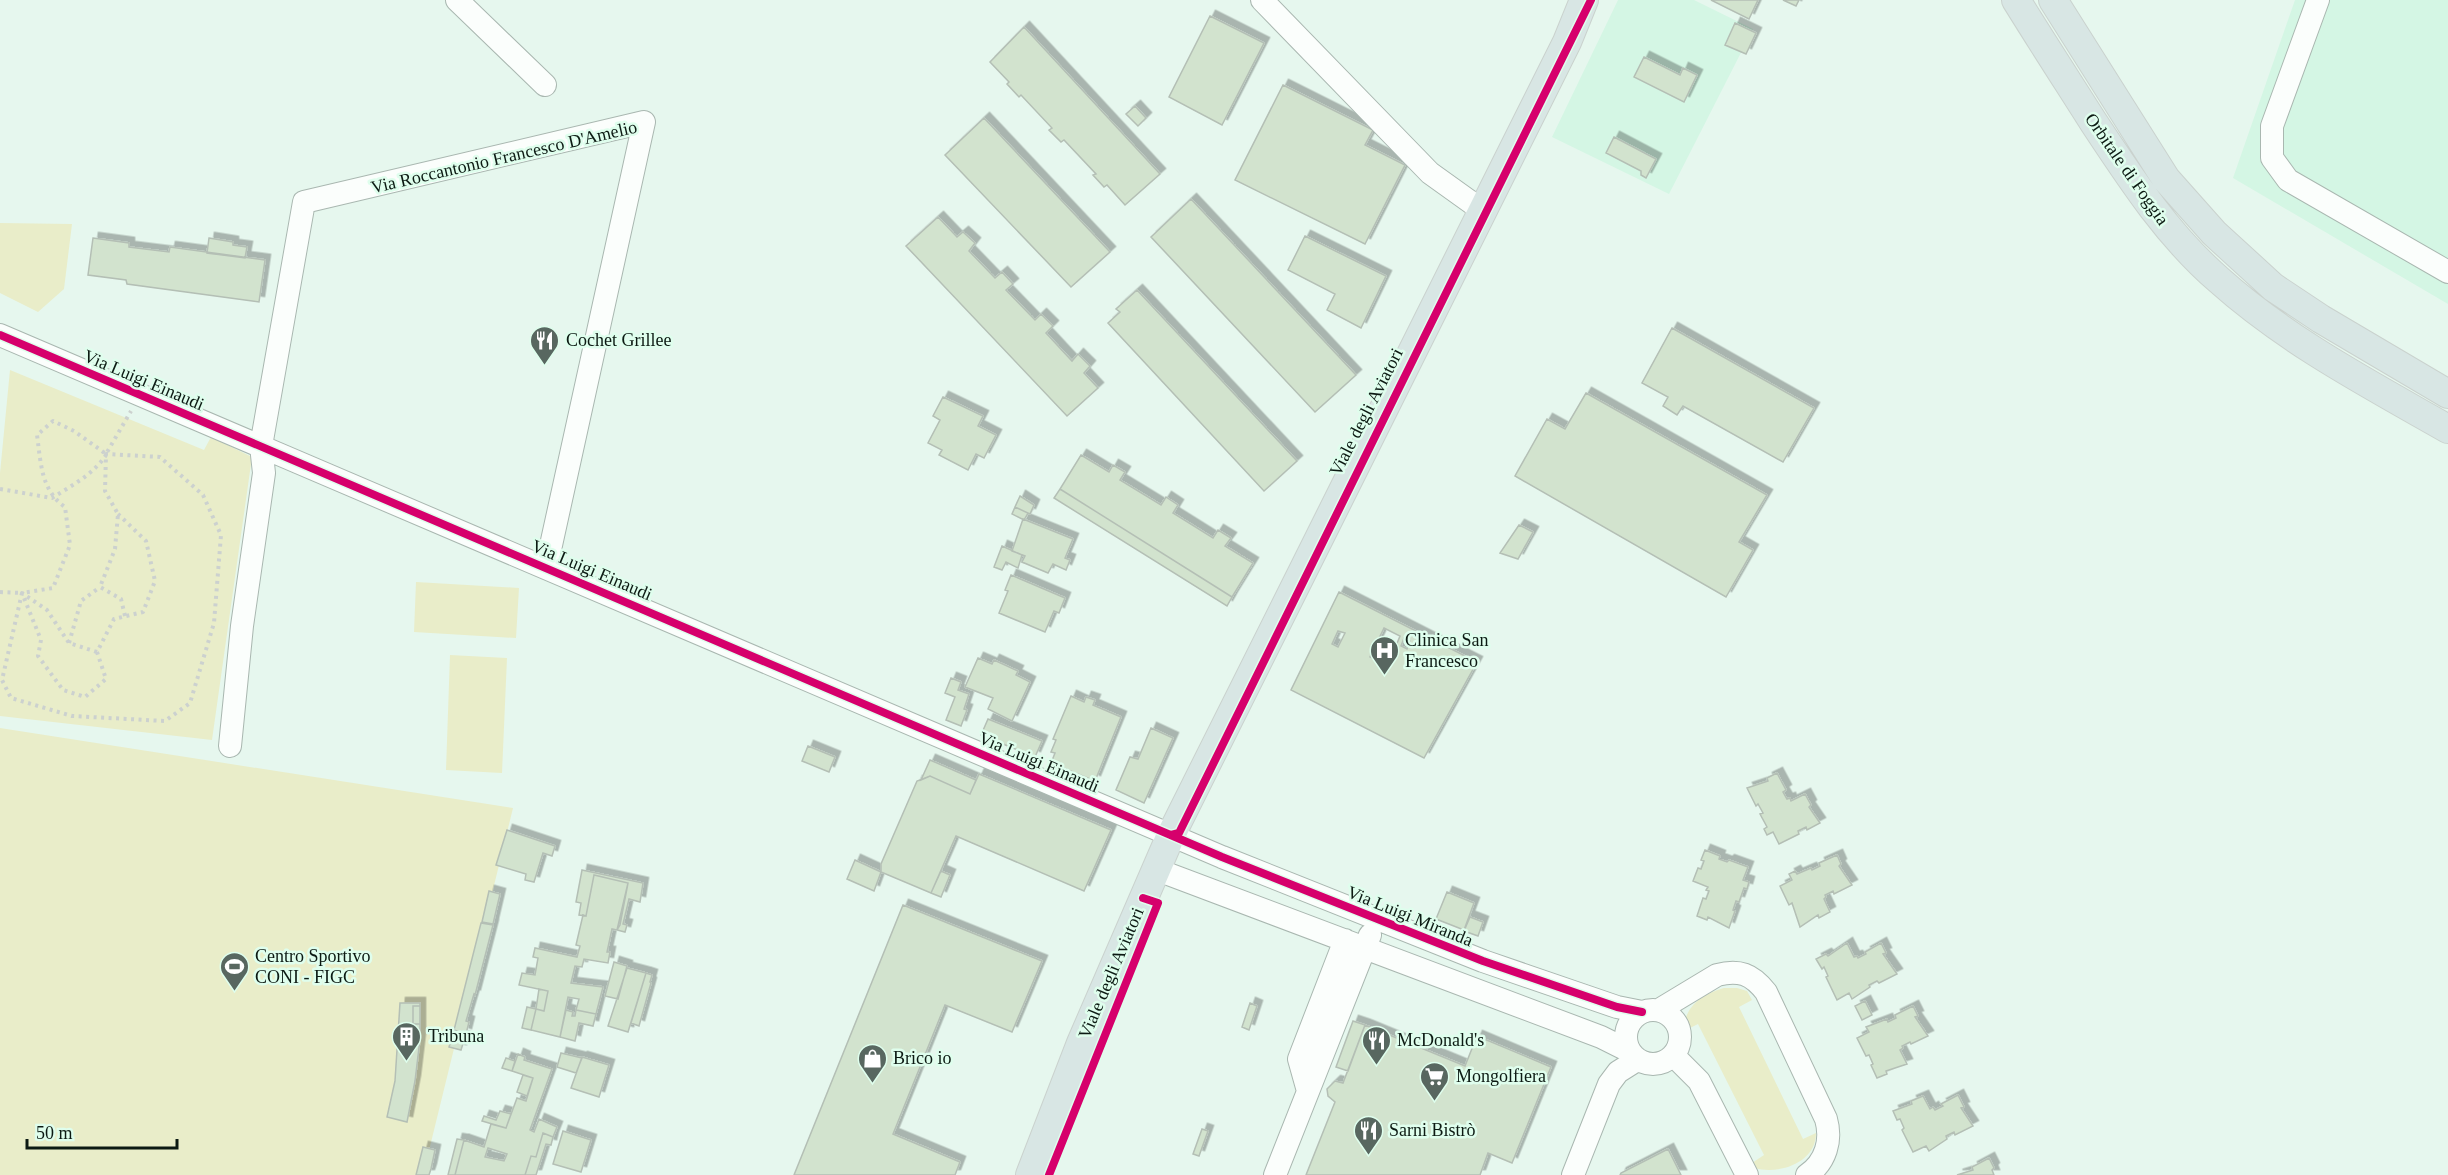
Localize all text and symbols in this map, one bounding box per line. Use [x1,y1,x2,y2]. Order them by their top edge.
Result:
street label: Orbitale di Foggia [2081,109,2173,229]
street label: Via Roccantonio Francesco D'Amelio [369,117,639,197]
restaurant icon: Cochet Grillee [529,324,561,366]
place label: Cochet Grillee [566,330,671,350]
street label: Viale degli Aviatori [1325,345,1407,479]
street label: Via Luigi Einaudi [81,346,207,414]
street label: Via Luigi Einaudi [529,536,655,604]
place label: Clinica San Francesco [1405,630,1489,671]
hospital icon: Clinica San Francesco [1368,634,1400,676]
street label: Via Luigi Einaudi [976,728,1102,796]
street label: Via Luigi Miranda [1344,882,1476,950]
street label: Viale degli Aviatori [1074,904,1148,1042]
place label: Centro Sportivo CONI - FIGC [255,946,371,987]
sports icon: Centro Sportivo CONI - FIGC [218,950,250,992]
building icon: Tribuna [391,1020,423,1062]
restaurant icon: McDonald's [1360,1024,1392,1066]
place label: Tribuna [428,1026,484,1046]
place label: McDonald's [1397,1030,1484,1050]
shop icon: Brico io [856,1042,888,1084]
place label: Brico io [893,1048,952,1068]
supermarket icon: Mongolfiera [1419,1060,1451,1102]
place label: Mongolfiera [1456,1066,1546,1086]
scale bar [27,1112,177,1150]
restaurant icon: Sarni Bistrò [1352,1114,1384,1156]
place label: Sarni Bistrò [1389,1120,1476,1140]
text: 50 m [36,1123,73,1143]

